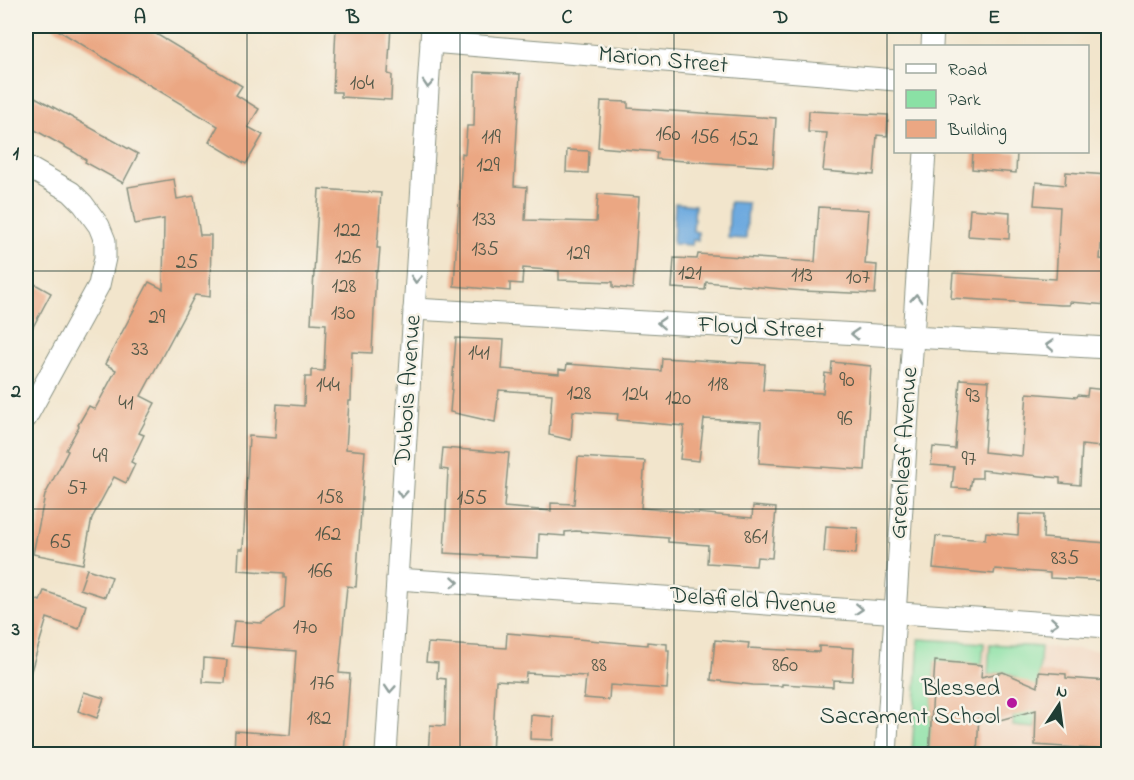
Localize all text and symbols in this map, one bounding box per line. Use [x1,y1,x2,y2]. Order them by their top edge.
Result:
text: A [134,4,146,33]
text: B [345,4,360,33]
text: C [562,4,573,33]
text: D [773,4,788,33]
text: E [988,4,1000,33]
street label: Marion Street [597,38,729,84]
legend [894,45,1089,153]
text: Road [948,58,987,84]
house number: 104 [350,69,375,99]
one-way arrow [422,79,435,88]
text: Park [948,88,981,114]
text: Building [947,118,1007,145]
house number: 160 [656,120,681,150]
house number: 119 [481,123,502,153]
house number: 156 [691,123,719,153]
house number: 152 [729,125,759,155]
text: 1 [13,140,20,169]
house number: 129 [476,151,500,181]
house number: 133 [472,205,496,235]
house number: 122 [333,216,361,246]
house number: 135 [471,235,499,265]
house number: 129 [566,239,590,269]
house number: 126 [335,243,361,273]
house number: 25 [176,248,198,278]
house number: 121 [678,259,702,289]
house number: 113 [791,261,813,291]
house number: 107 [846,263,871,293]
house number: 128 [332,272,357,302]
one-way arrow [410,274,423,283]
one-way arrow [909,293,922,302]
house number: 130 [331,299,355,329]
house number: 29 [149,303,166,333]
street label: Floyd Street [696,308,825,351]
street label: Dubois Avenue [386,313,432,467]
one-way arrow [656,317,665,330]
one-way arrow [851,328,860,341]
house number: 33 [131,335,149,365]
house number: 141 [468,339,490,369]
one-way arrow [1046,339,1055,352]
house number: 90 [839,366,855,396]
street label: Greenleaf Avenue [882,366,928,540]
house number: 118 [707,370,729,400]
house number: 144 [316,371,340,401]
text: 2 [10,378,21,407]
house number: 128 [567,379,592,409]
house number: 124 [622,380,648,410]
house number: 93 [966,382,981,412]
house number: 120 [665,384,691,414]
house number: 41 [118,389,134,419]
house number: 96 [837,405,853,435]
house number: 49 [93,442,108,472]
house number: 97 [962,445,977,475]
house number: 57 [67,474,88,504]
house number: 158 [317,483,343,513]
house number: 155 [457,484,487,514]
one-way arrow [396,490,409,499]
house number: 162 [315,520,341,550]
house number: 861 [744,523,768,553]
house number: 65 [50,528,72,558]
house number: 835 [1051,544,1079,574]
house number: 166 [307,557,333,587]
one-way arrow [451,576,460,589]
street label: Delafield Avenue [668,579,838,625]
one-way arrow [855,603,864,616]
house number: 170 [293,613,317,643]
text: 3 [11,616,20,645]
one-way arrow [1049,616,1058,629]
house number: 88 [591,651,607,681]
house number: 860 [772,651,798,681]
house number: 176 [310,669,334,699]
place label: Blessed Sacrament School [820,672,1001,735]
north arrow [1029,675,1089,735]
text: N [1054,679,1070,705]
one-way arrow [384,684,397,693]
marker: Blessed Sacrament School [1005,696,1019,710]
house number: 182 [307,704,332,734]

